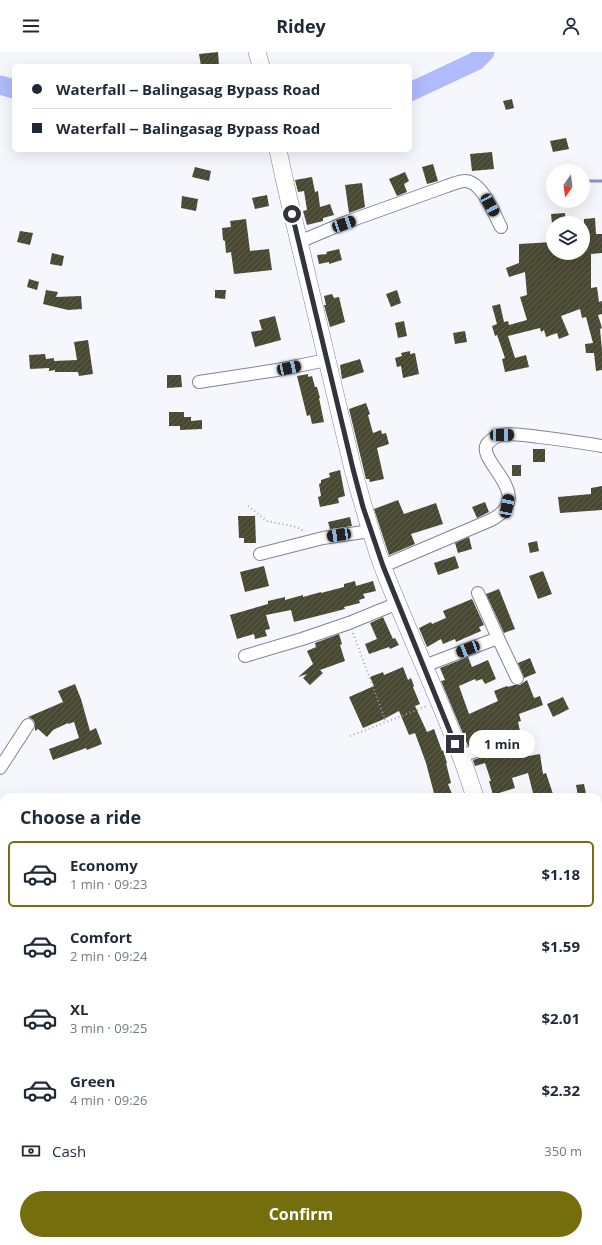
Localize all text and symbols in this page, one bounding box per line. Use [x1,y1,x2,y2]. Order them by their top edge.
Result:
text: Ridey [276,14,326,38]
icon: menu [20,15,42,37]
icon: person [560,15,582,37]
text: Waterfall ‒ Balingasag Bypass Road [56,79,320,99]
text: Waterfall ‒ Balingasag Bypass Road [56,118,320,138]
north arrow [546,164,590,208]
map controls [546,164,590,260]
car [479,192,501,218]
route start [283,205,301,223]
car [331,214,357,234]
button: layers [546,216,590,260]
car [276,360,302,376]
car [490,429,514,441]
car [499,493,515,519]
car [326,527,352,543]
car [455,639,481,659]
callout: 1 min [469,730,535,758]
route end [446,735,464,753]
text: 1 min [484,735,520,753]
text: Choose a ride [20,805,141,829]
text: Economy [70,855,138,875]
icon: car [22,856,58,892]
text: $1.18 [541,864,580,884]
text: 1 min · 09:23 [70,875,147,893]
text: Comfort [70,927,132,947]
icon: car [22,928,58,964]
text: $1.59 [541,936,580,956]
text: 2 min · 09:24 [70,947,147,965]
text: XL [70,999,88,1019]
icon: car [22,1000,58,1036]
text: $2.01 [541,1008,580,1028]
text: 3 min · 09:25 [70,1019,147,1037]
text: Green [70,1071,115,1091]
icon: car [22,1072,58,1108]
text: $2.32 [541,1080,580,1100]
text: 4 min · 09:26 [70,1091,147,1109]
icon: cash [20,1140,42,1162]
text: Cash [52,1141,86,1161]
text: 350 m [544,1142,582,1160]
button: Confirm [20,1191,582,1237]

